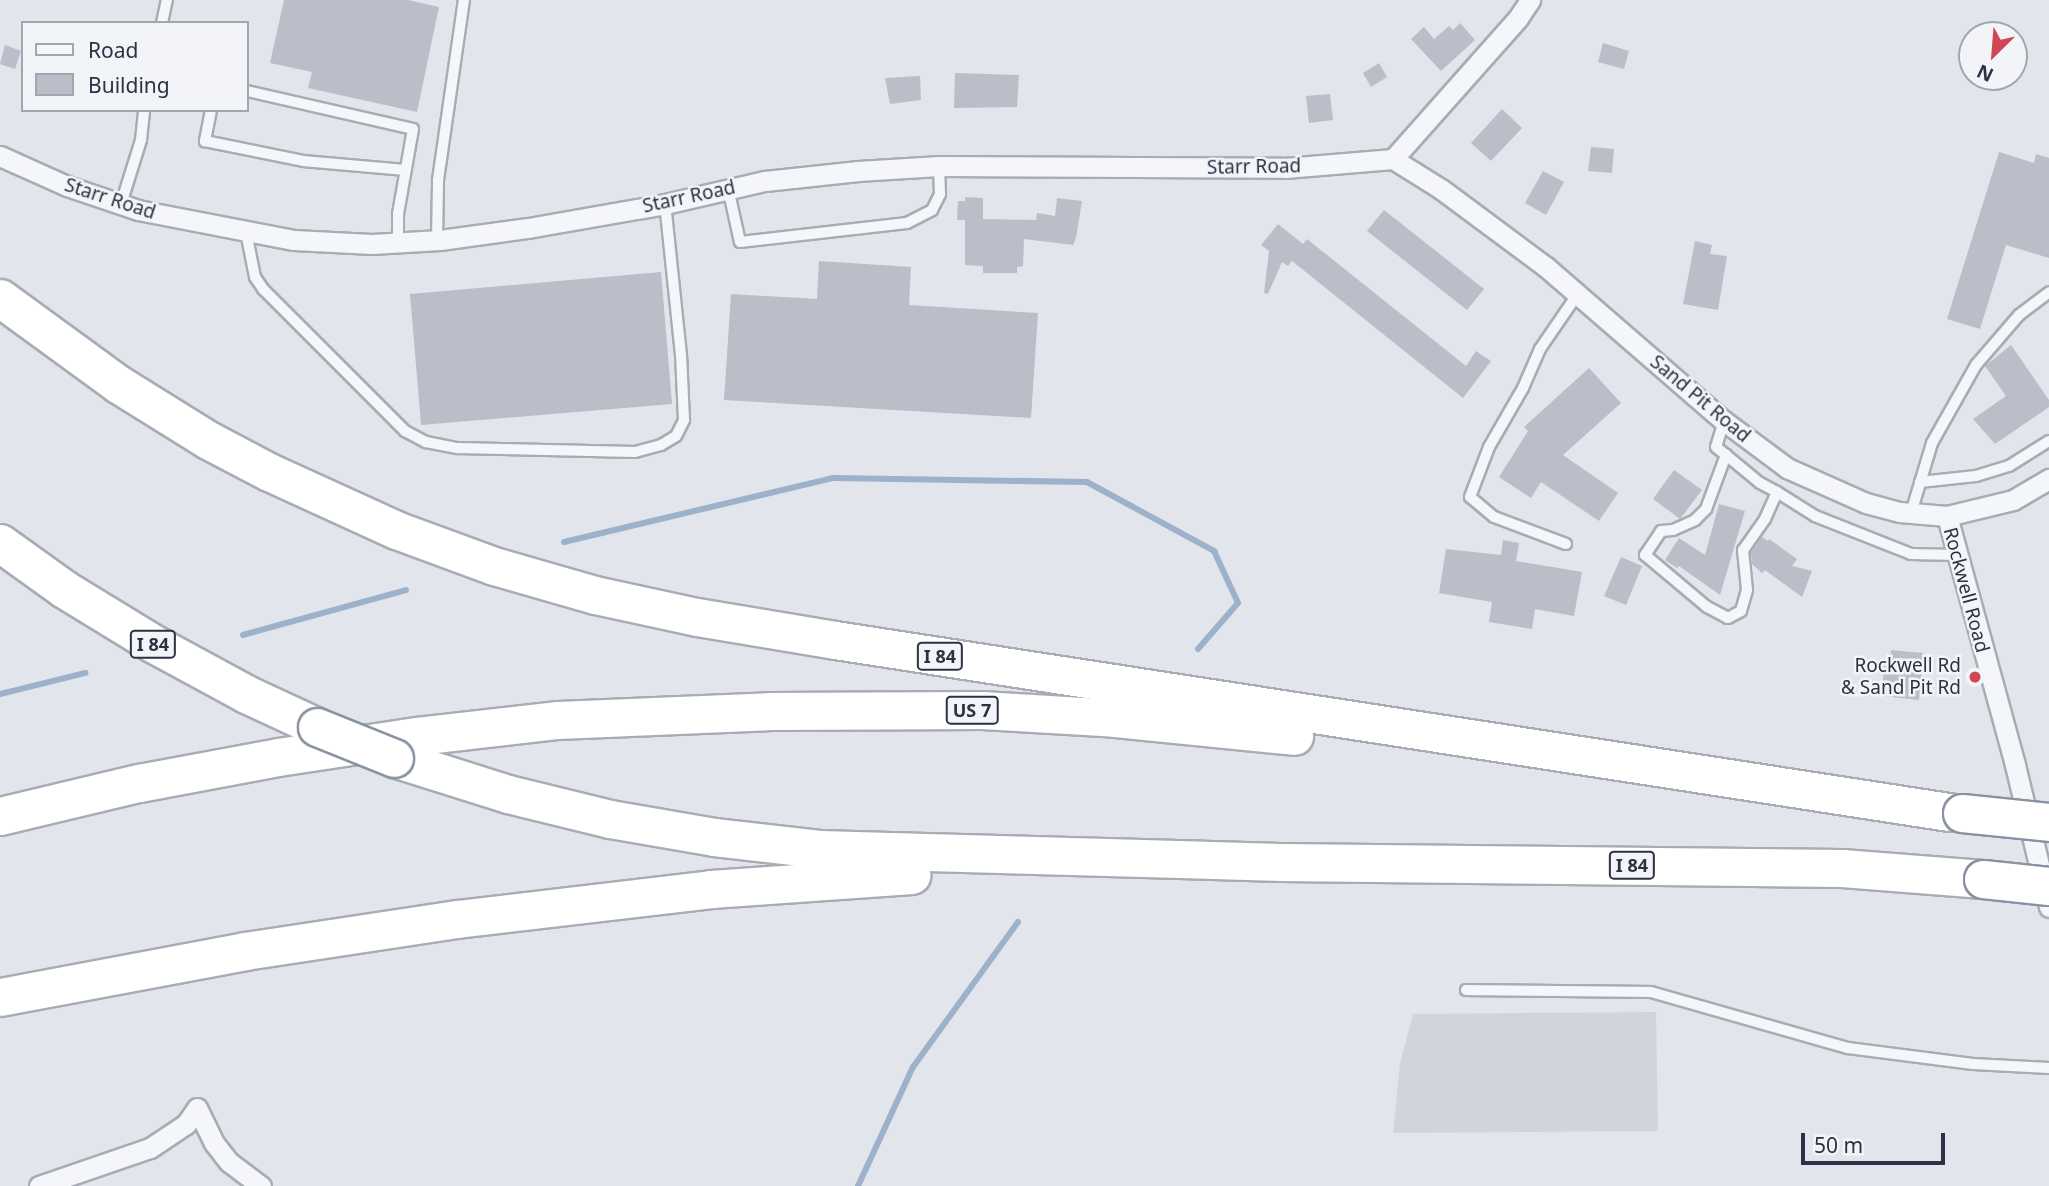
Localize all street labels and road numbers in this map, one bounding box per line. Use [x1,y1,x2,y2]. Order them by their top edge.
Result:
street label: Starr Road [1207,155,1301,179]
street label: Starr Road [62,174,158,224]
street label: Starr Road [641,176,737,218]
street label: Sand Pit Road [1645,351,1755,447]
street label: Rockwell Road [1938,525,1994,655]
road number: I 84 [128,630,178,658]
road number: I 84 [916,642,964,670]
road number: US 7 [944,696,1000,724]
road number: I 84 [1608,850,1656,880]

